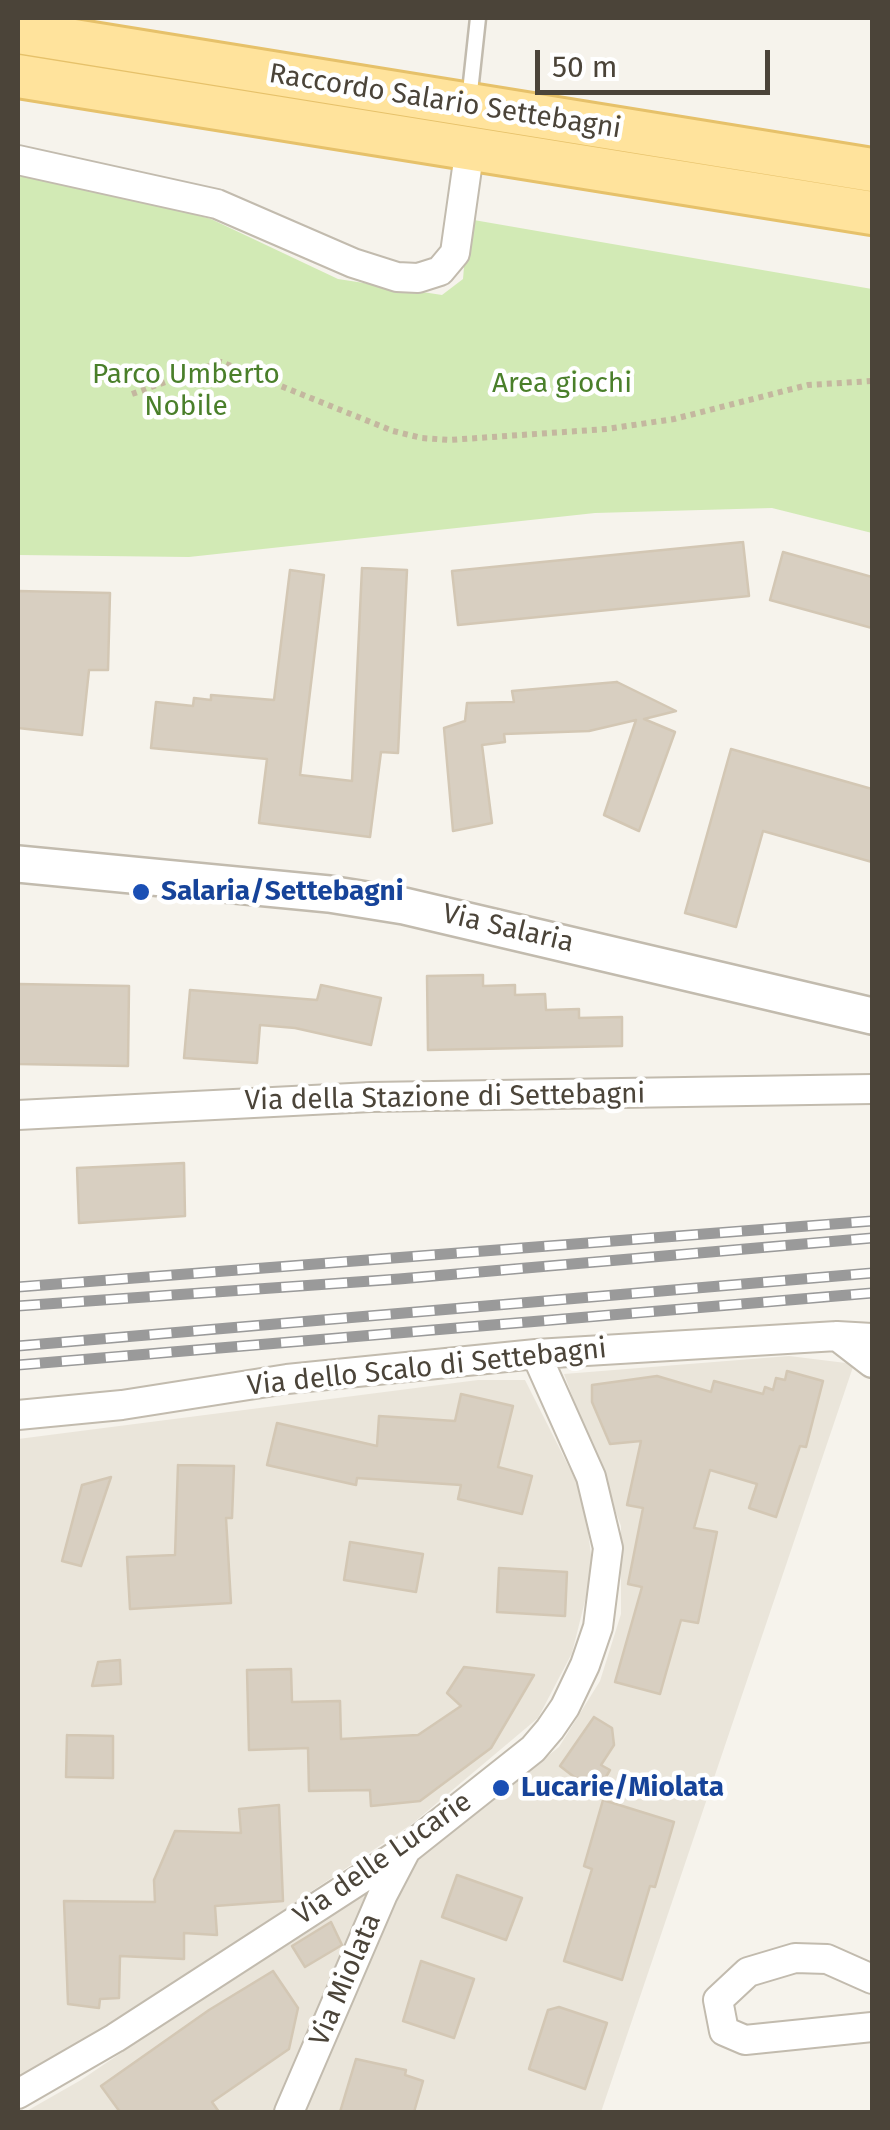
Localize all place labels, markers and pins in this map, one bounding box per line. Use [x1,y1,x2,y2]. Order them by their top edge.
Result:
place label: Salaria/Settebagni [161,875,404,909]
marker: Salaria/Settebagni [130,881,152,903]
place label: Lucarie/Miolata [521,1771,724,1805]
marker: Lucarie/Miolata [490,1777,512,1799]

